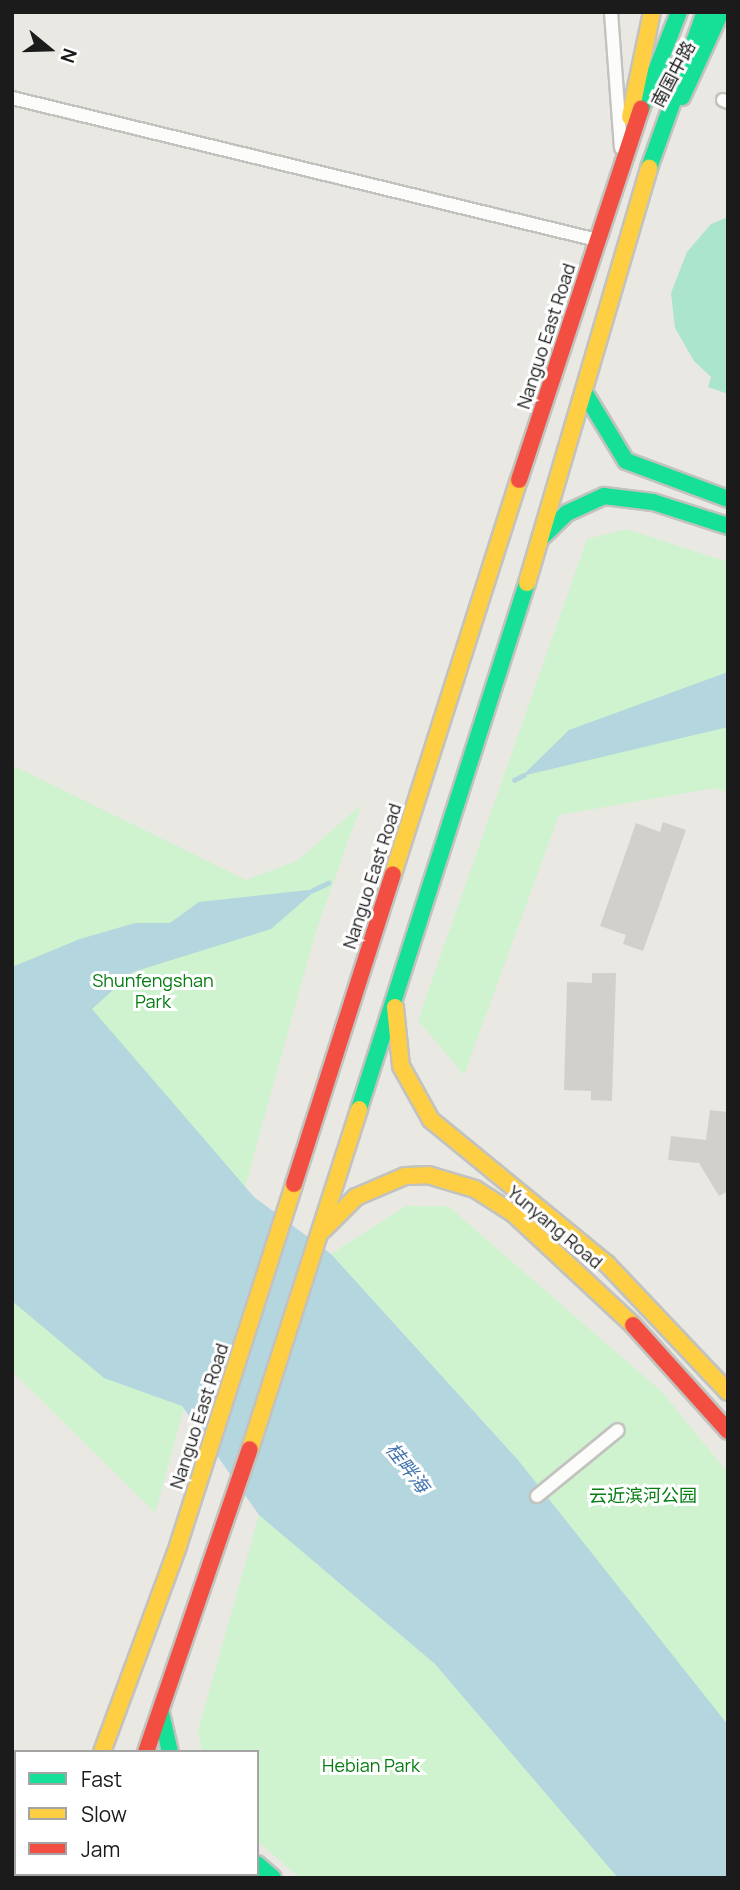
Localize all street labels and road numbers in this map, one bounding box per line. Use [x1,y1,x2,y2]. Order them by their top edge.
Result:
street label: 南国中路 [647,37,699,111]
street label: Nanguo East Road [512,260,580,412]
street label: Nanguo East Road [338,800,406,952]
street label: Yunyang Road [503,1181,607,1273]
street label: Nanguo East Road [165,1340,233,1492]

